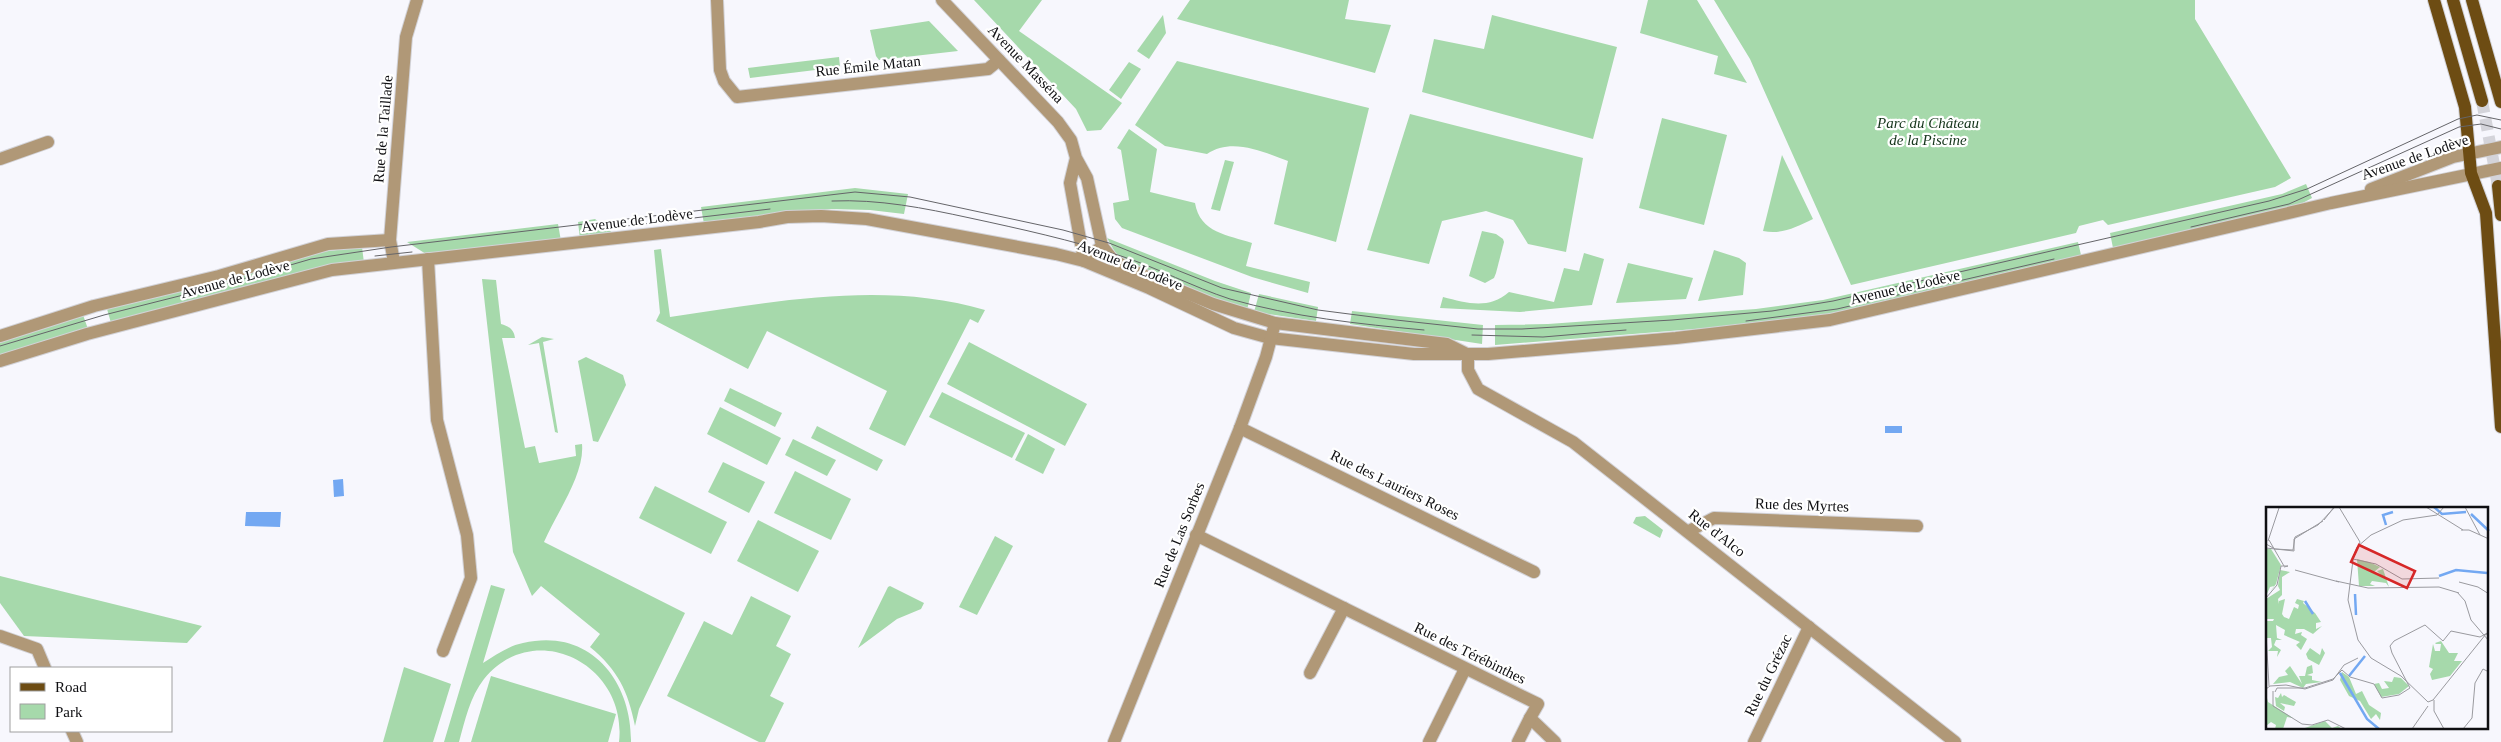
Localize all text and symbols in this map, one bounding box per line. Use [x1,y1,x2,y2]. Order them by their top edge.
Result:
street label: Avenue Masséna [985,22,1067,106]
street label: Rue Émile Matan [815,52,922,79]
street label: Rue de la Taillade [370,74,396,184]
park label: Parc du Château de la Piscine [1876,115,1979,148]
street label: Avenue de Lodève [2359,131,2471,183]
street label: Avenue de Lodève [580,205,694,235]
street label: Avenue de Lodève [1075,237,1185,294]
street label: Avenue de Lodève [179,257,292,301]
street label: Avenue de Lodève [1849,267,1962,307]
street label: Rue des Lauriers Roses [1328,447,1462,523]
street label: Rue de Las Sorbes [1151,480,1207,590]
street label: Rue des Myrtes [1755,495,1849,515]
street label: Rue d'Alco [1686,506,1748,560]
inset map [2266,507,2488,730]
street label: Rue des Térébinthes [1412,619,1529,687]
street label: Rue du Grézac [1741,631,1795,719]
legend [10,667,172,732]
text: Road [55,679,87,695]
text: Park [55,704,83,720]

